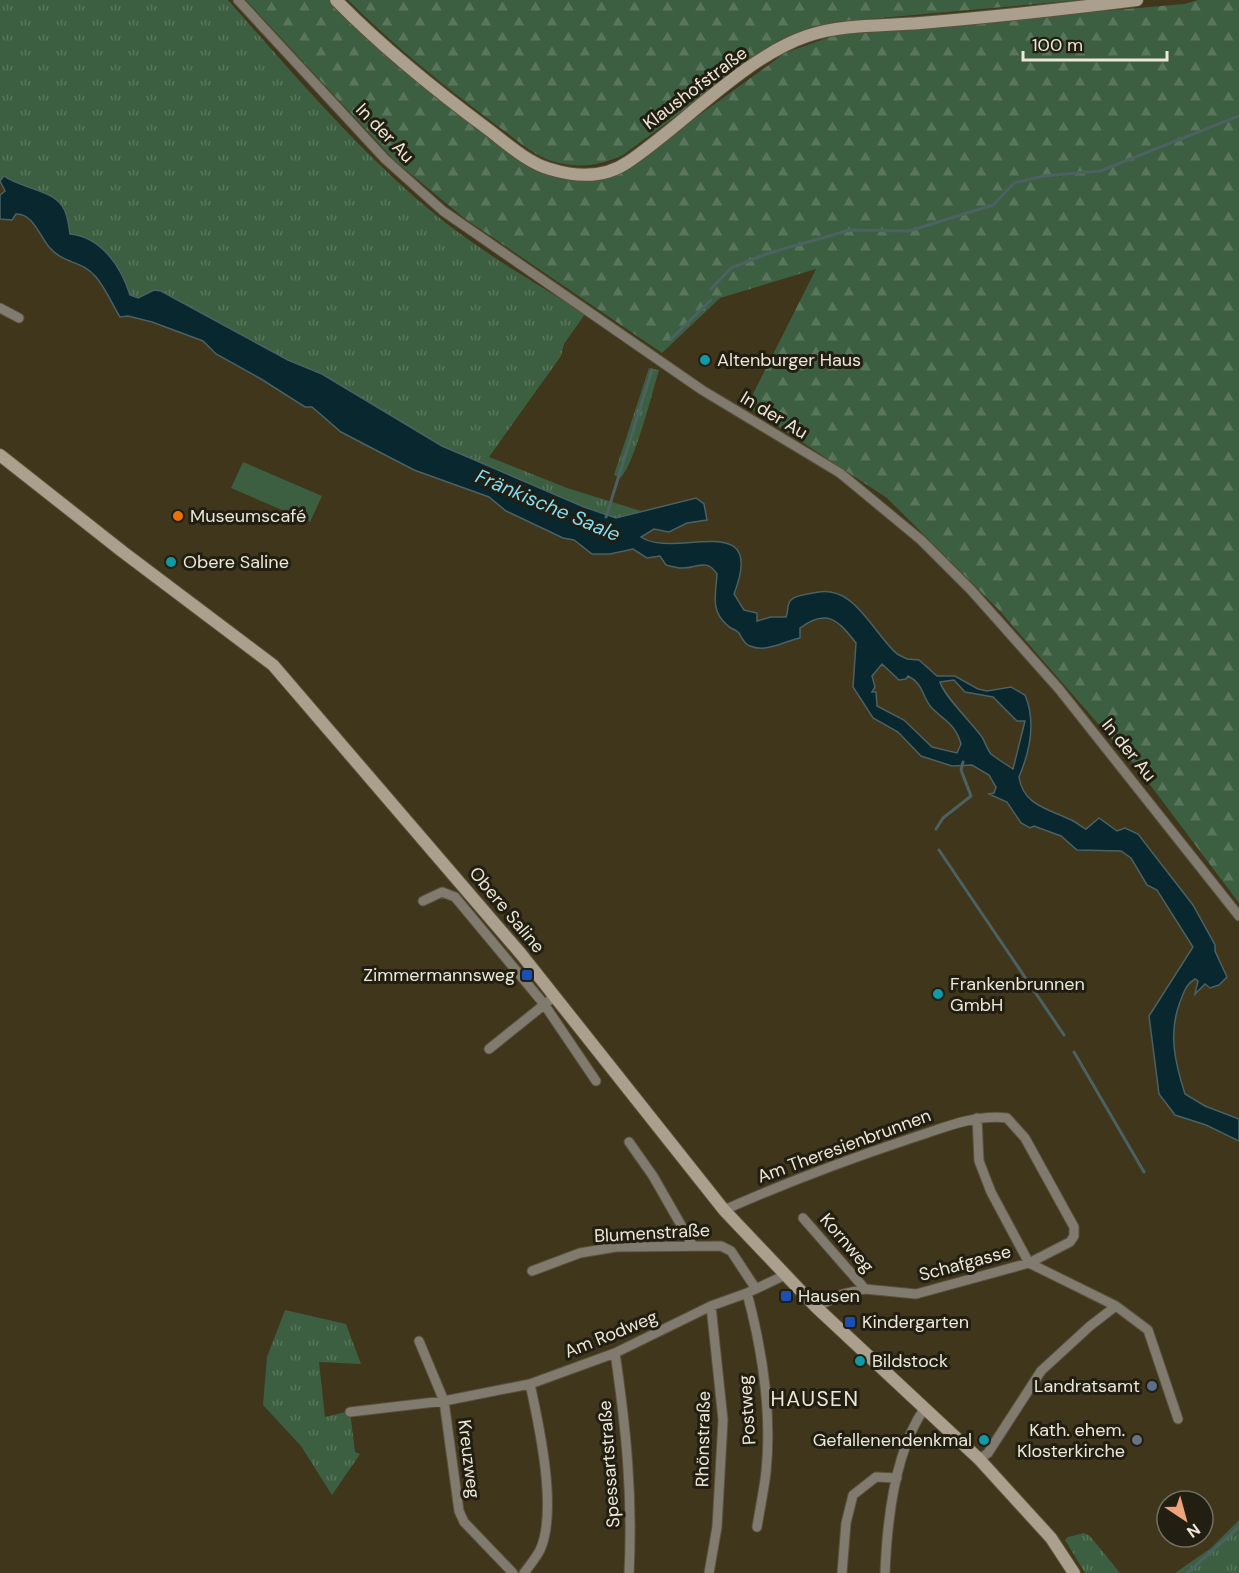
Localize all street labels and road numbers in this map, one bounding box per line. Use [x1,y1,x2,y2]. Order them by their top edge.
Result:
street label: Klaushofstraße [638,41,752,135]
street label: In der Au [351,98,419,168]
street label: In der Au [736,386,812,444]
street label: In der Au [1096,714,1162,786]
street label: Obere Saline [464,862,550,958]
street label: Am Theresienbrunnen [754,1103,934,1189]
street label: Kornweg [815,1208,879,1278]
street label: Blumenstraße [594,1218,710,1248]
street label: Schafgasse [916,1239,1014,1287]
street label: Am Rodweg [561,1304,661,1364]
street label: Postweg [733,1374,761,1446]
street label: Rhönstraße [690,1391,716,1487]
street label: Spessartstraße [593,1400,625,1528]
street label: Kreuzweg [452,1418,486,1500]

